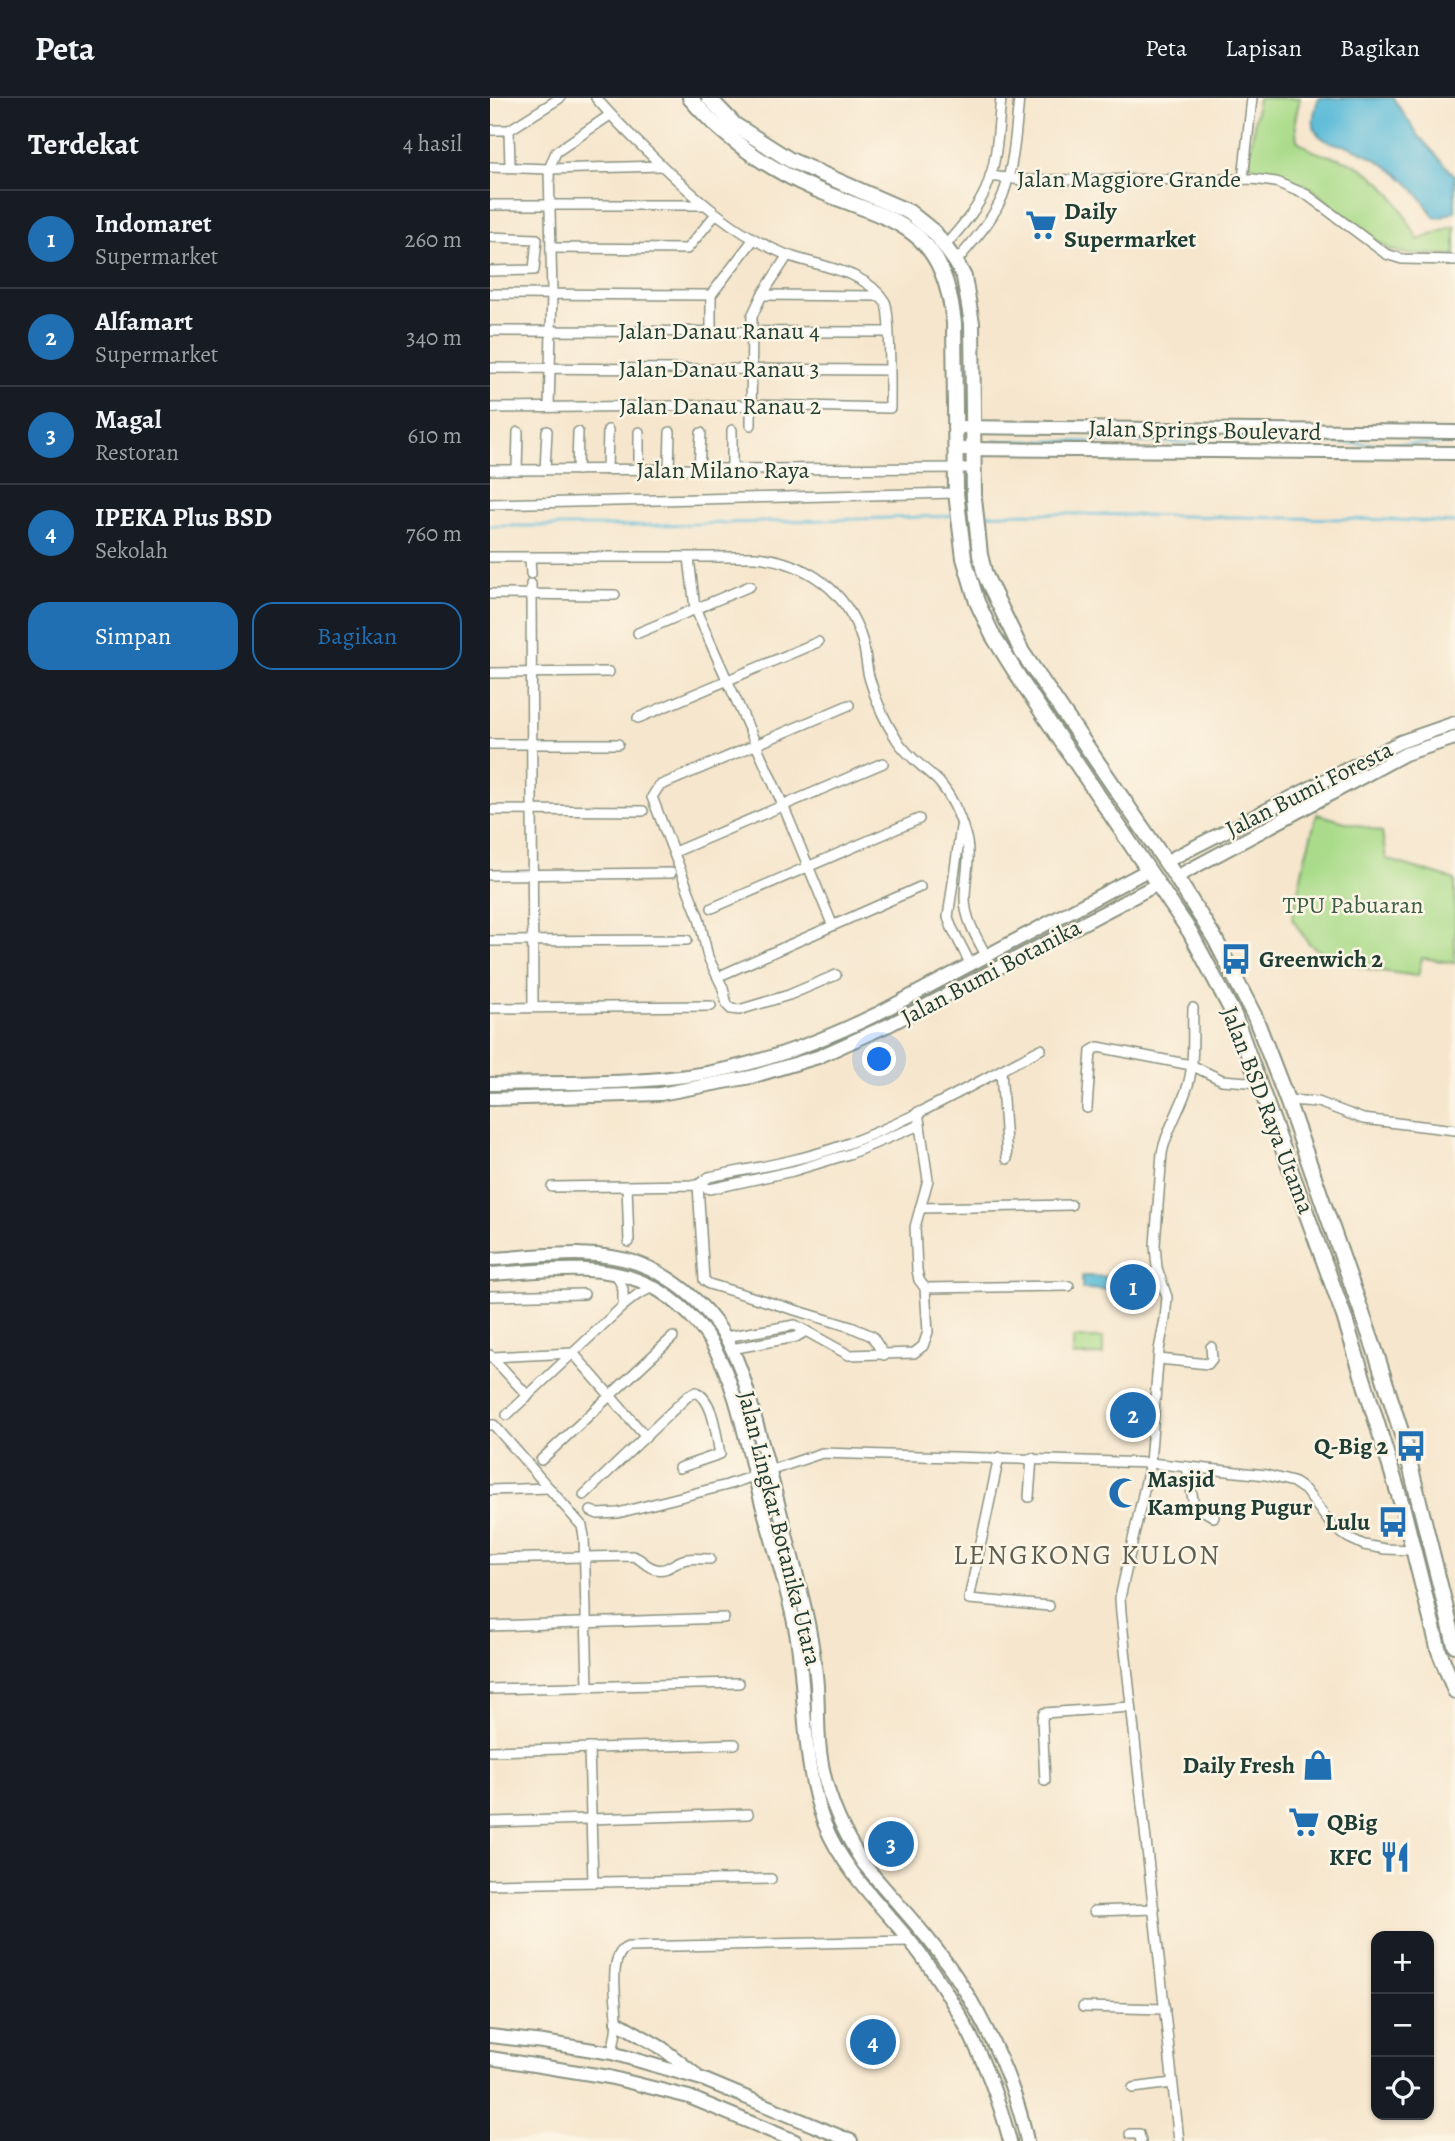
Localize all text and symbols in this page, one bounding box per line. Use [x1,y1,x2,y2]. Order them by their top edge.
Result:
text: Peta [35,26,95,71]
text: Peta [1145,32,1187,64]
text: Lapisan [1225,32,1302,64]
text: Bagikan [1340,32,1420,64]
text: Terdekat [28,124,139,164]
text: 4 hasil [403,128,462,159]
street label: Jalan Maggiore Grande [1017,163,1241,195]
place label: Daily Supermarket [1064,195,1196,255]
text: Indomaret [95,206,212,241]
supermarket icon: Daily Supermarket [1024,208,1058,242]
text: 1 [47,224,55,255]
text: 260 m [404,224,462,255]
text: Supermarket [95,241,218,272]
text: Alfamart [95,304,193,339]
street label: Jalan Danau Ranau 4 [618,315,820,347]
text: 2 [45,322,57,353]
text: 340 m [406,322,462,353]
text: Supermarket [95,339,218,370]
street label: Jalan Danau Ranau 3 [619,353,819,385]
street label: Jalan Danau Ranau 2 [619,390,821,422]
text: Magal [95,402,162,437]
street label: Jalan Springs Boulevard [1088,412,1322,448]
text: 3 [46,420,56,451]
text: 610 m [408,420,462,451]
text: Restoran [95,437,179,468]
street label: Jalan Milano Raya [636,454,811,486]
text: IPEKA Plus BSD [95,500,272,535]
text: 4 [46,518,56,549]
text: 760 m [406,518,462,549]
text: Sekolah [95,535,168,566]
button: Simpan [28,602,238,670]
button: Bagikan [252,602,462,670]
street label: Jalan Bumi Foresta [1220,733,1399,845]
park label: TPU Pabuaran [1283,889,1424,921]
street label: Jalan Bumi Botanika [895,911,1087,1033]
bus stop icon: Greenwich 2 [1219,942,1253,976]
place label: Greenwich 2 [1259,943,1383,975]
street label: Jalan BSD Raya Utama [1214,1002,1323,1219]
your location [862,1042,896,1076]
pin: 1 [1110,1261,1156,1313]
street label: Jalan Lingkar Botanika Utara [730,1387,830,1669]
pin: 2 [1110,1389,1156,1441]
bus stop icon: Q-Big 2 [1394,1429,1428,1463]
place label: Q-Big 2 [1314,1430,1388,1462]
place label: Masjid Kampung Pugur [1147,1463,1312,1523]
mosque icon: Masjid Kampung Pugur [1107,1476,1141,1510]
bus stop icon: Lulu [1376,1505,1410,1539]
place label: Lulu [1325,1506,1371,1538]
district label: LENGKONG KULON [953,1536,1221,1574]
shop icon: Daily Fresh [1301,1748,1335,1782]
place label: Daily Fresh [1182,1749,1295,1781]
supermarket icon: QBig [1287,1805,1321,1839]
place label: QBig [1327,1806,1378,1838]
pin: 3 [868,1818,914,1870]
restaurant icon: KFC [1378,1840,1412,1874]
place label: KFC [1329,1841,1372,1873]
map controls [1371,1931,1434,2120]
button: + [1371,1931,1434,1994]
button: − [1371,1994,1434,2057]
pin: 4 [850,2016,896,2068]
button: locate [1371,2057,1434,2120]

